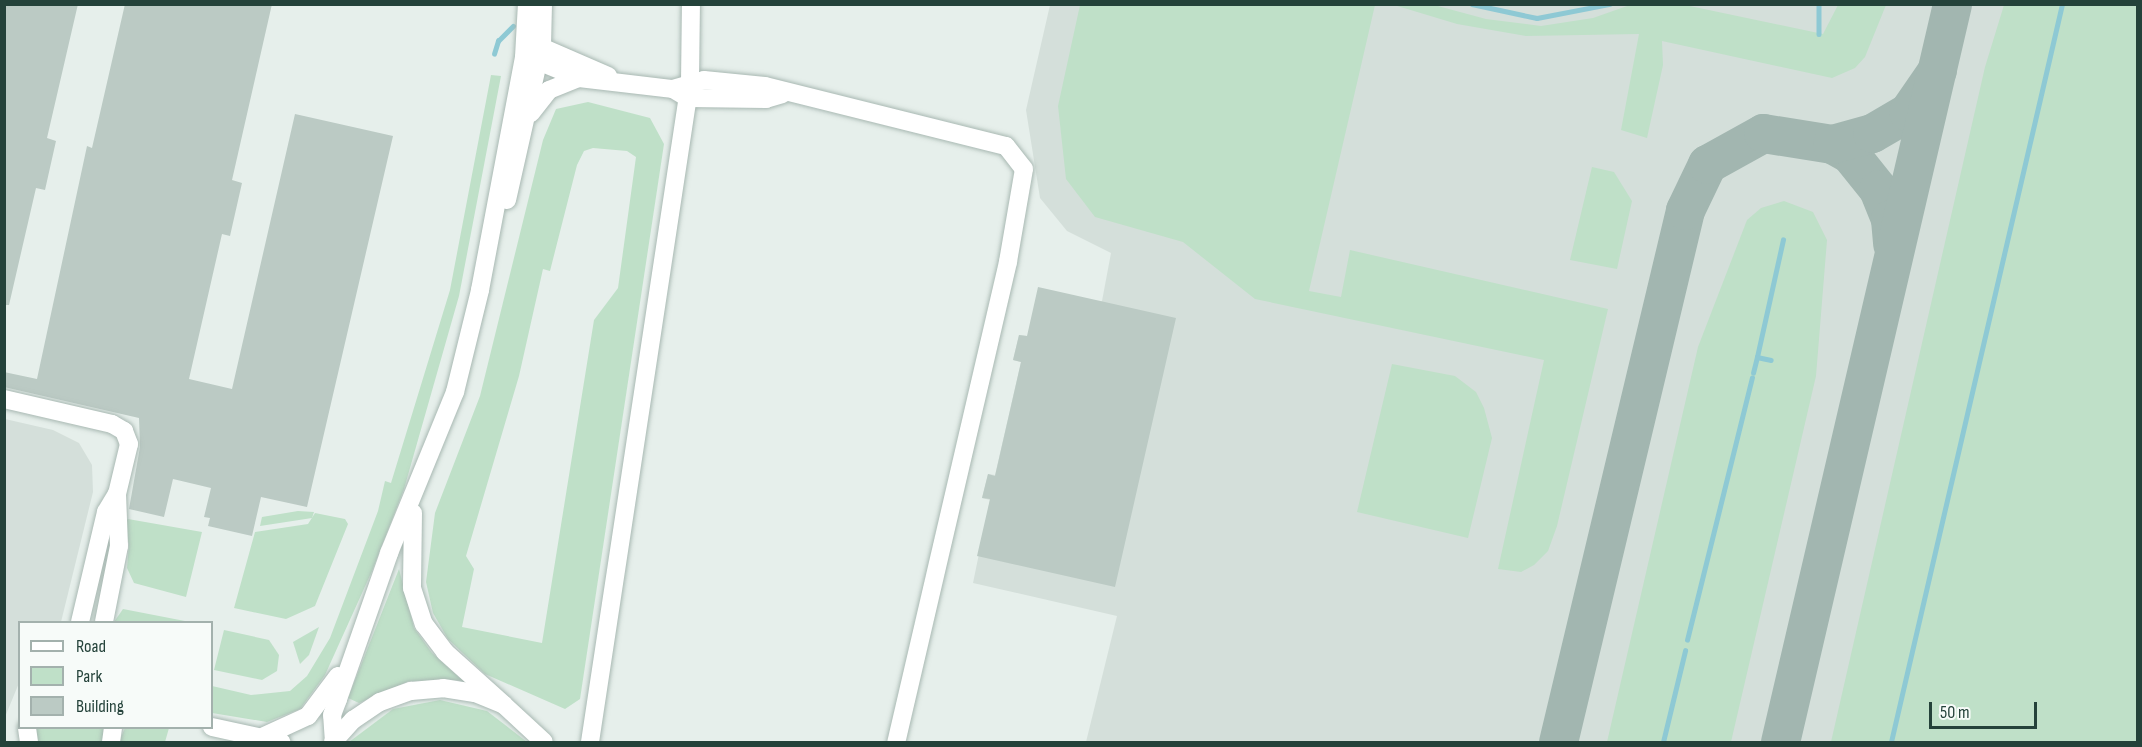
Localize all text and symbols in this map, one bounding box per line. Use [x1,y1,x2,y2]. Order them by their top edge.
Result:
legend [18,621,213,729]
text: Road [76,636,106,657]
text: Park [76,666,102,687]
scale bar [1932,690,2040,728]
text: Building [76,696,124,717]
text: 50 m [1940,702,1970,723]

